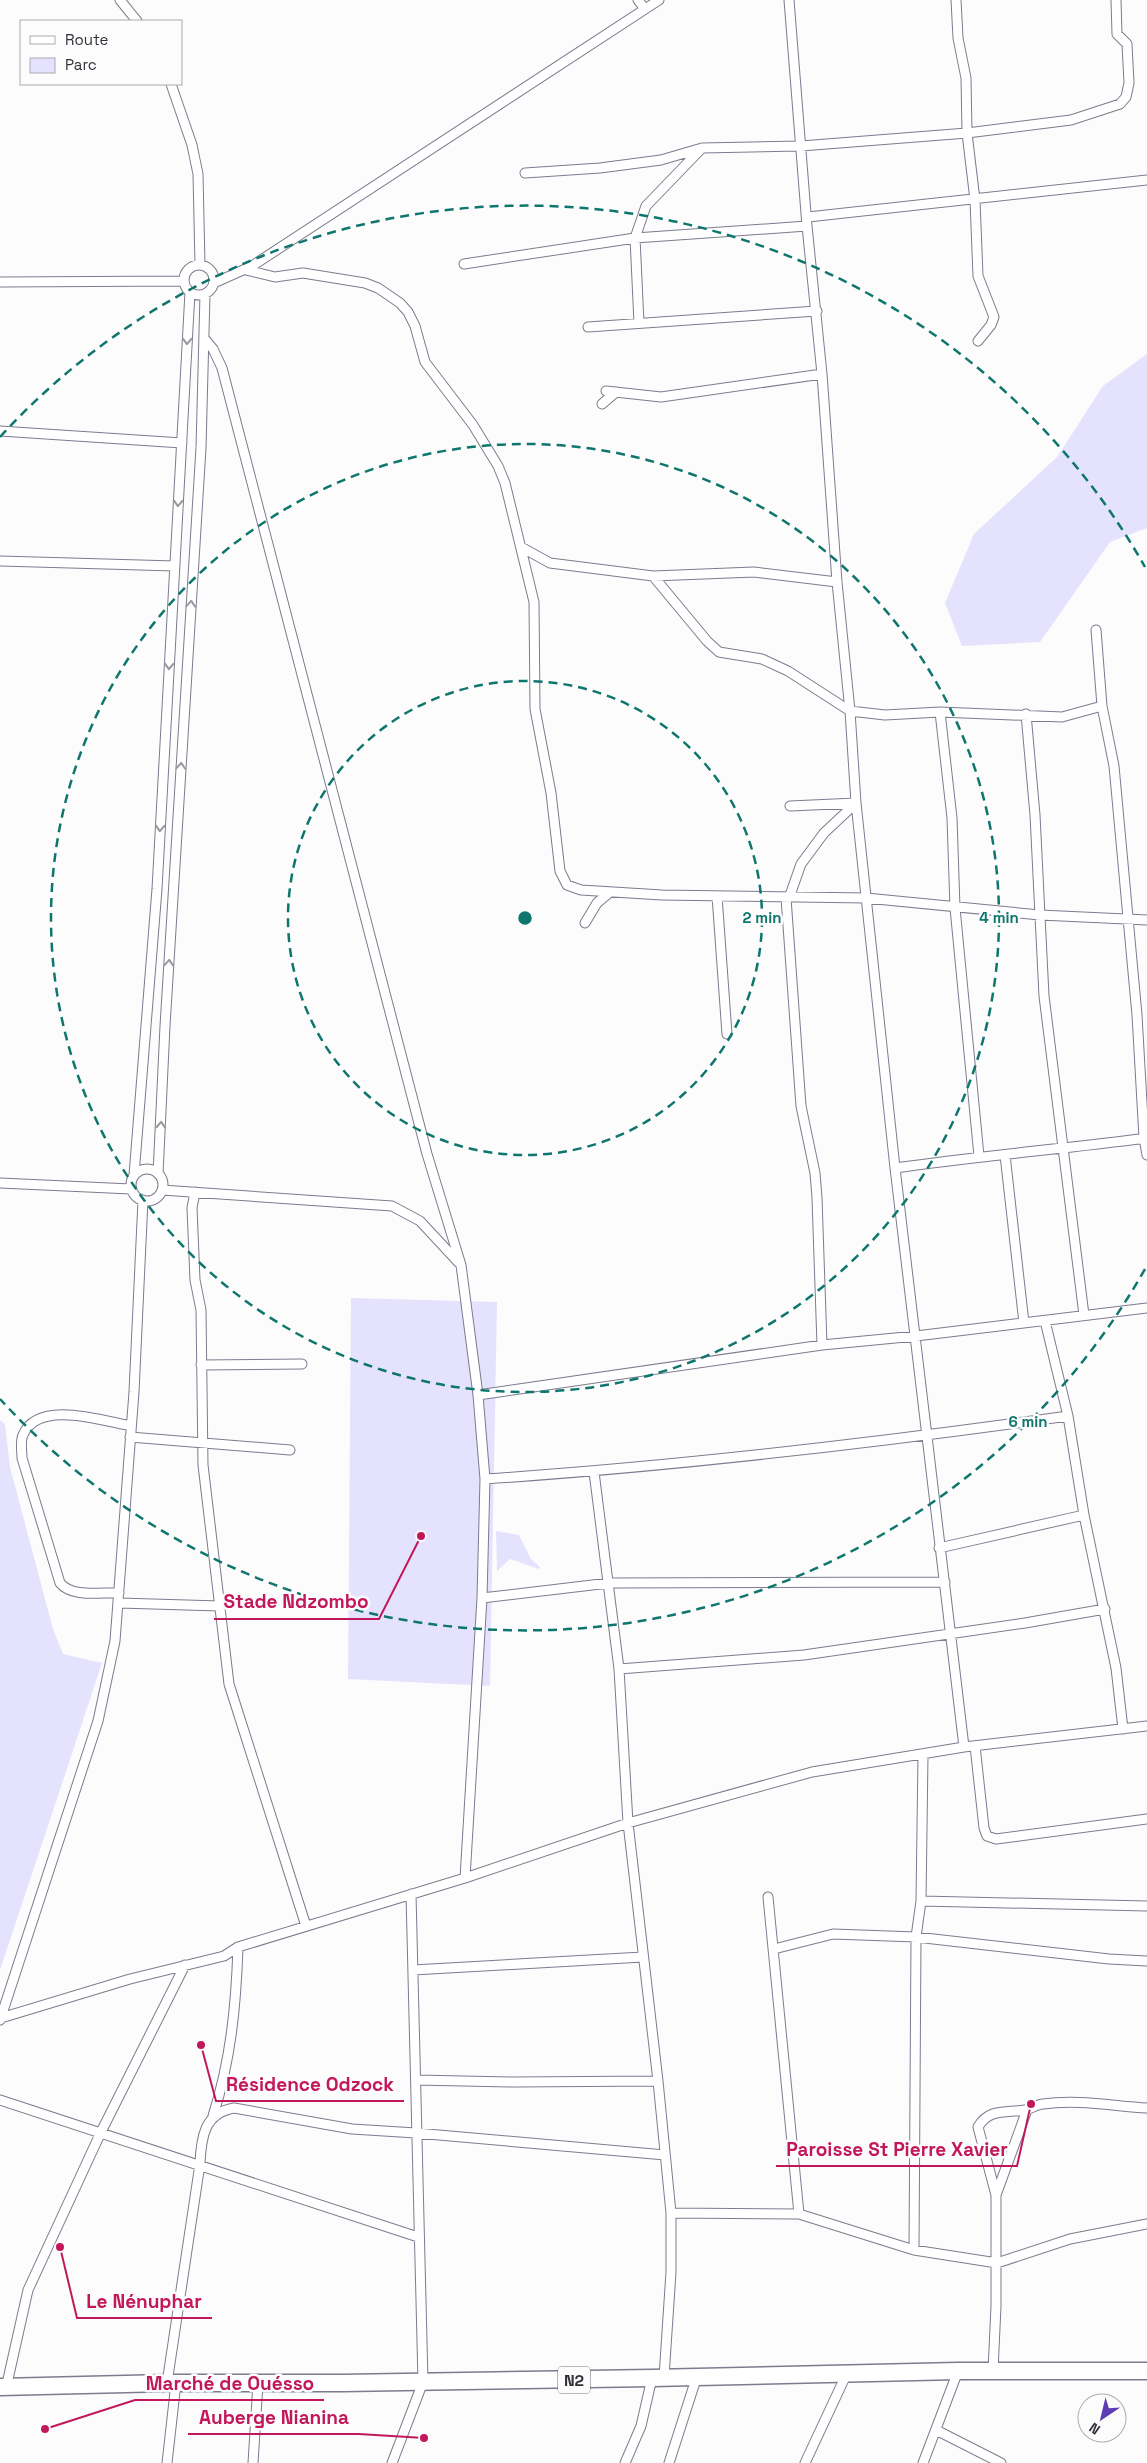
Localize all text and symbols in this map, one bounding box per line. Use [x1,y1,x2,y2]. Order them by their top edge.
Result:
legend [20,20,182,85]
text: Route [65,30,109,49]
text: Parc [65,55,97,74]
one-way arrow [182,337,193,345]
one-way arrow [173,500,184,508]
one-way arrow [186,599,197,607]
one-way arrow [164,662,175,670]
one-way arrow [176,762,187,770]
one-way arrow [155,824,166,832]
text: 2 min [743,908,781,927]
text: 4 min [979,908,1019,927]
centre of rings [516,909,534,927]
one-way arrow [164,959,175,967]
one-way arrow [155,1121,166,1129]
text: 6 min [1008,1412,1048,1431]
callout: Stade Ndzombo [214,1585,379,1619]
text: Stade Ndzombo [223,1589,369,1614]
callout: Résidence Odzock [216,2067,404,2101]
text: Résidence Odzock [226,2072,394,2097]
callout: Paroisse St Pierre Xavier [776,2132,1017,2166]
text: Paroisse St Pierre Xavier [786,2137,1008,2162]
callout: Le Nénuphar [77,2284,212,2318]
text: Le Nénuphar [86,2289,202,2314]
callout: Marché de Ouésso [135,2366,324,2400]
road number: N2 [558,2366,590,2394]
text: Marché de Ouésso [146,2371,314,2396]
north arrow [1077,2393,1127,2443]
callout: Auberge Nianina [188,2400,359,2434]
text: Auberge Nianina [199,2405,349,2430]
text: N [1086,2419,1104,2439]

